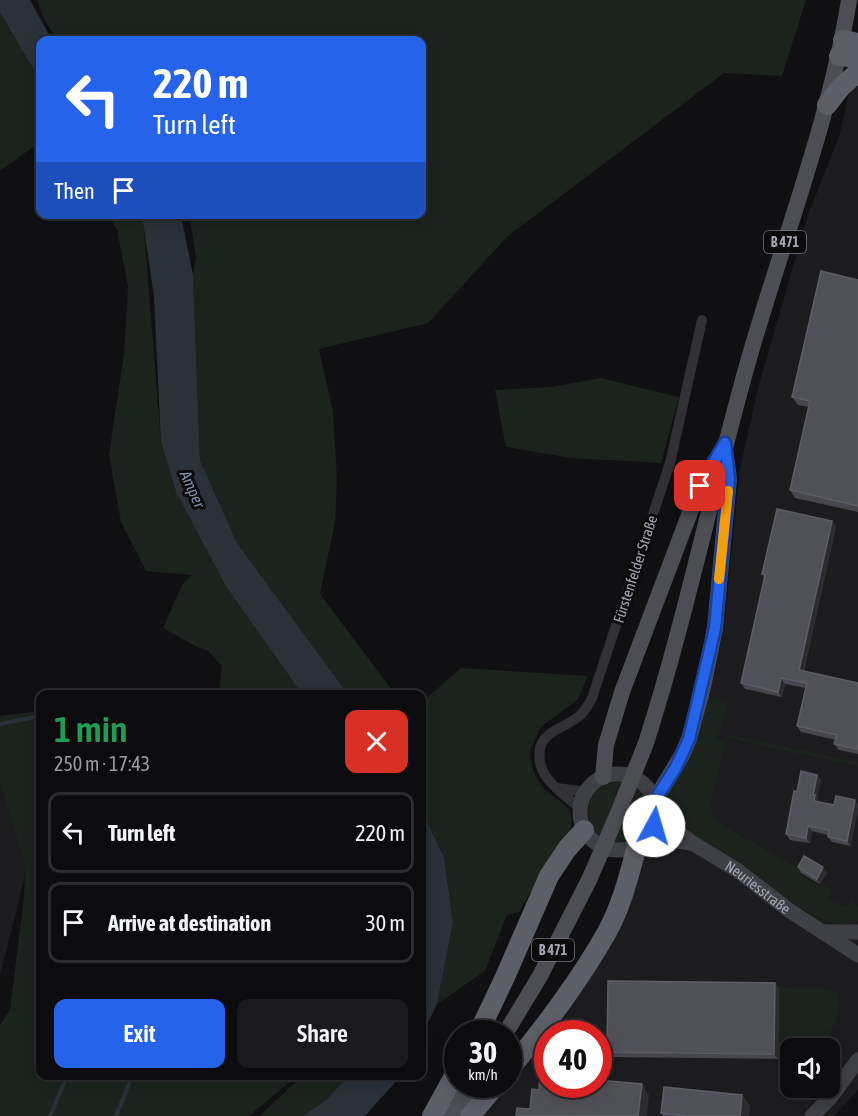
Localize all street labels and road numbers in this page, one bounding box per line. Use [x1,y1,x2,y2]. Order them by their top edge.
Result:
road number: B 471 [764,231,806,253]
street label: Fürstenfelder Straße [610,513,660,625]
street label: Neuriesstraße [722,857,794,917]
road number: B 471 [532,939,574,961]

